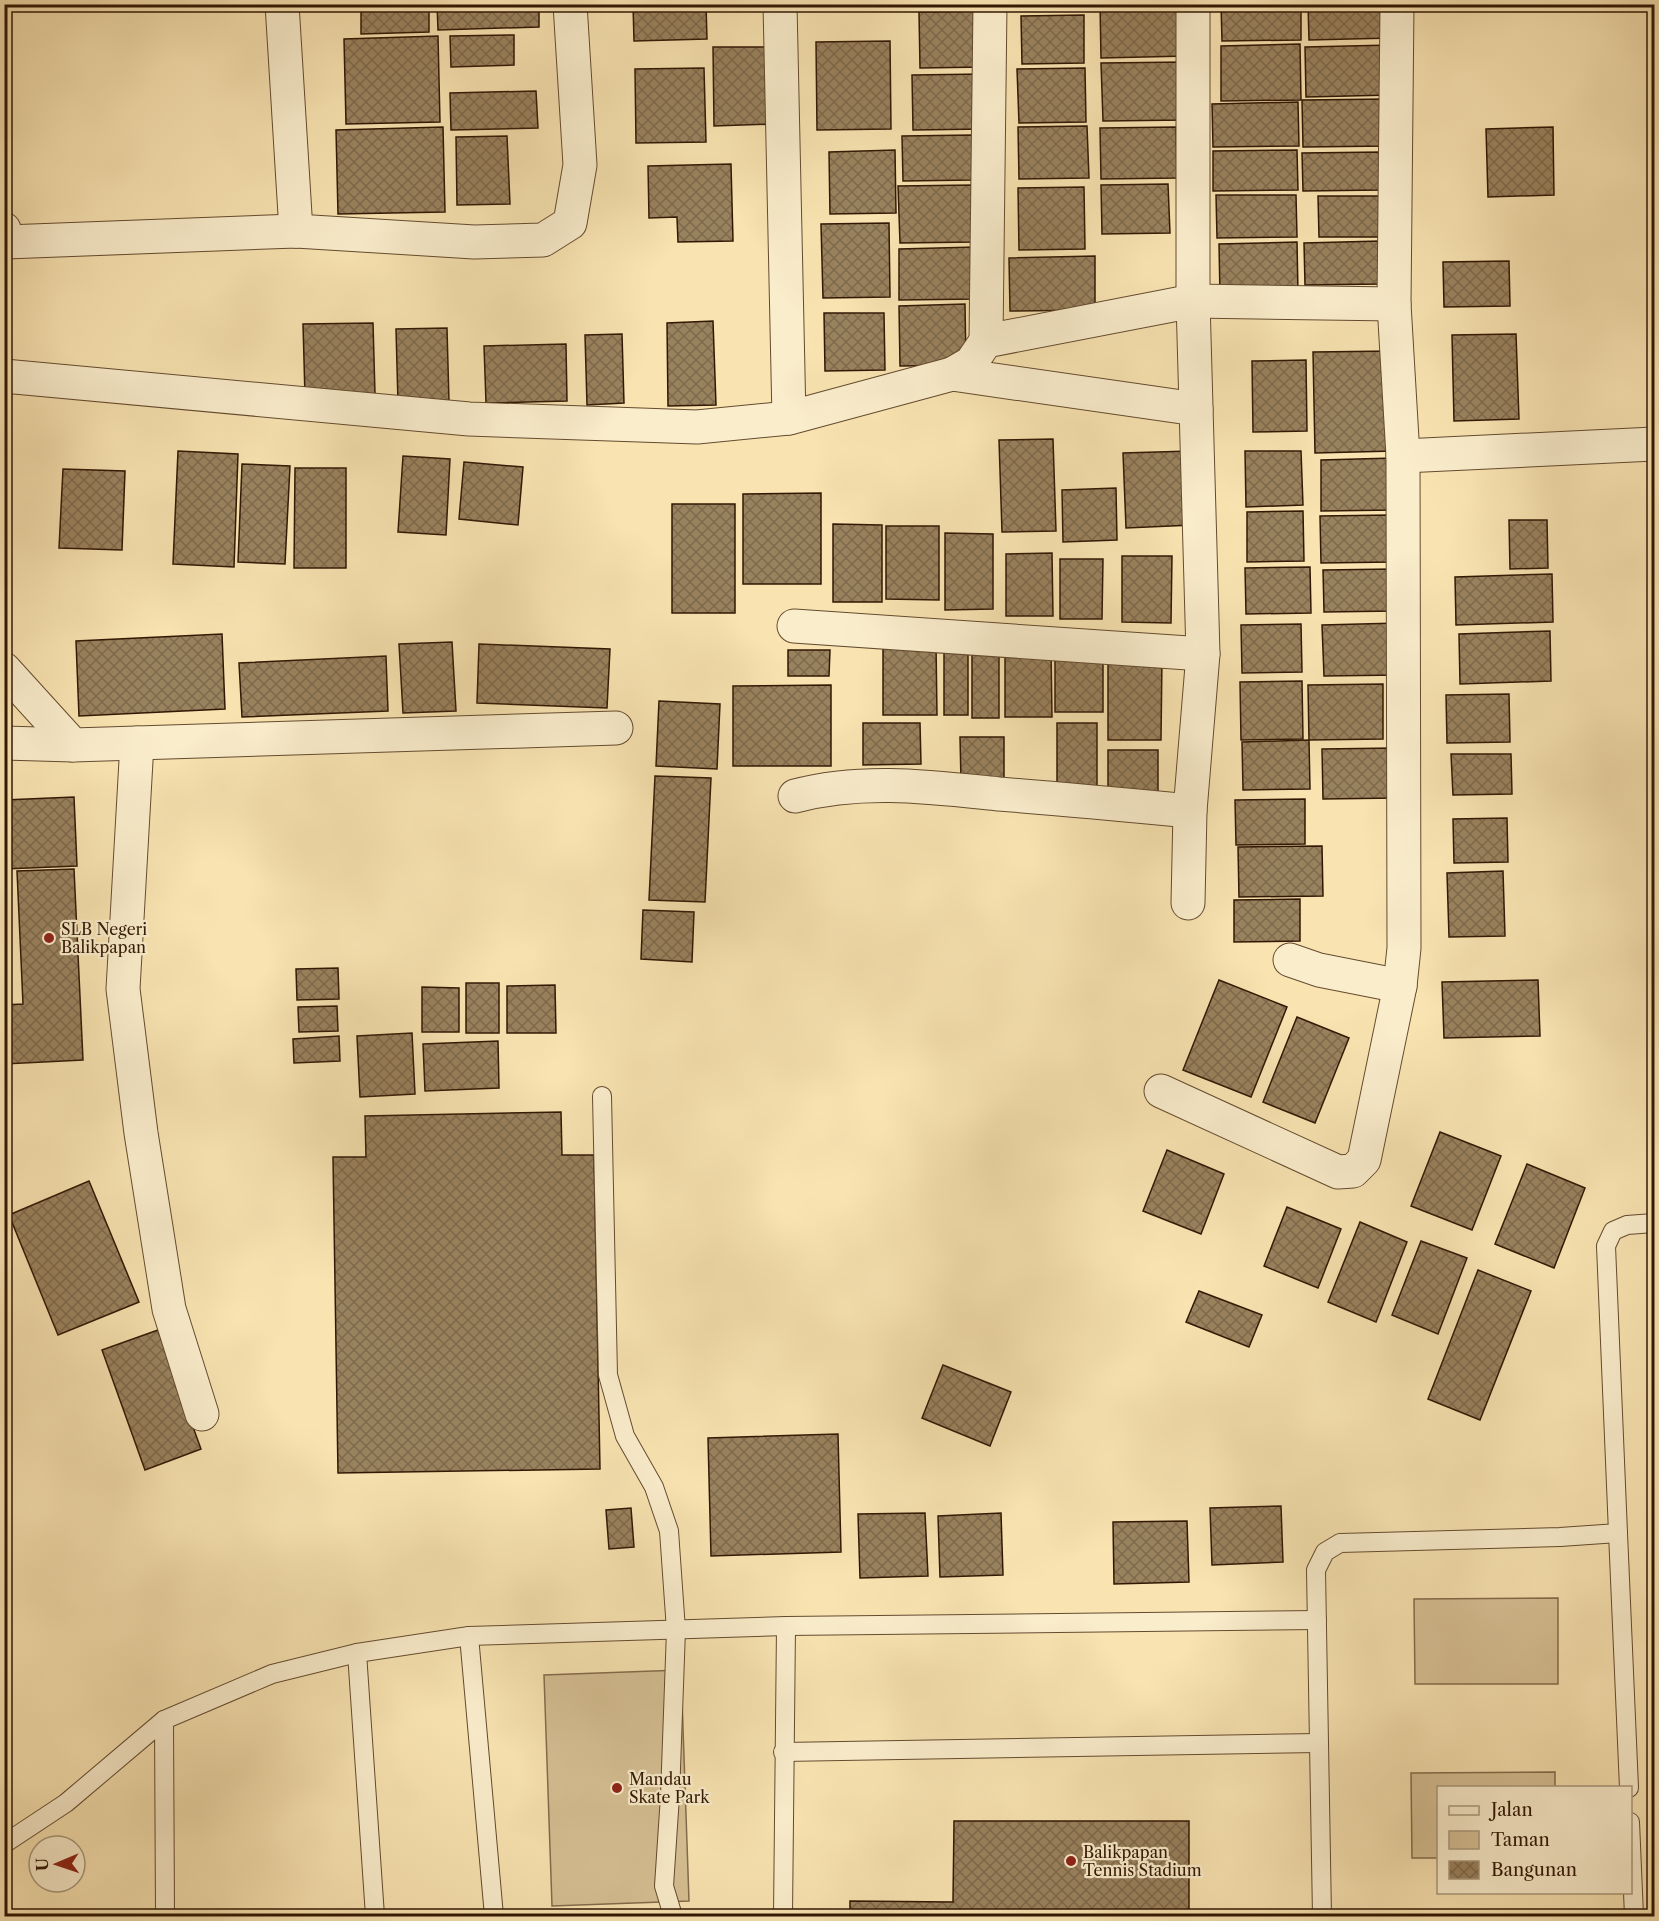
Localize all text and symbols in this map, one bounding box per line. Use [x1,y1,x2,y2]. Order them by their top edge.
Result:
place label: SLB Negeri Balikpapan [61,919,147,957]
marker: SLB Negeri Balikpapan [42,931,56,945]
place label: Mandau Skate Park [629,1769,710,1807]
marker: Mandau Skate Park [610,1781,624,1795]
legend [1437,1786,1632,1894]
text: Jalan [1488,1799,1533,1821]
text: Taman [1491,1829,1550,1851]
north arrow [27,1834,87,1894]
place label: Balikpapan Tennis Stadium [1083,1842,1202,1880]
marker: Balikpapan Tennis Stadium [1064,1854,1078,1868]
text: U [32,1858,52,1871]
text: Bangunan [1491,1859,1577,1881]

